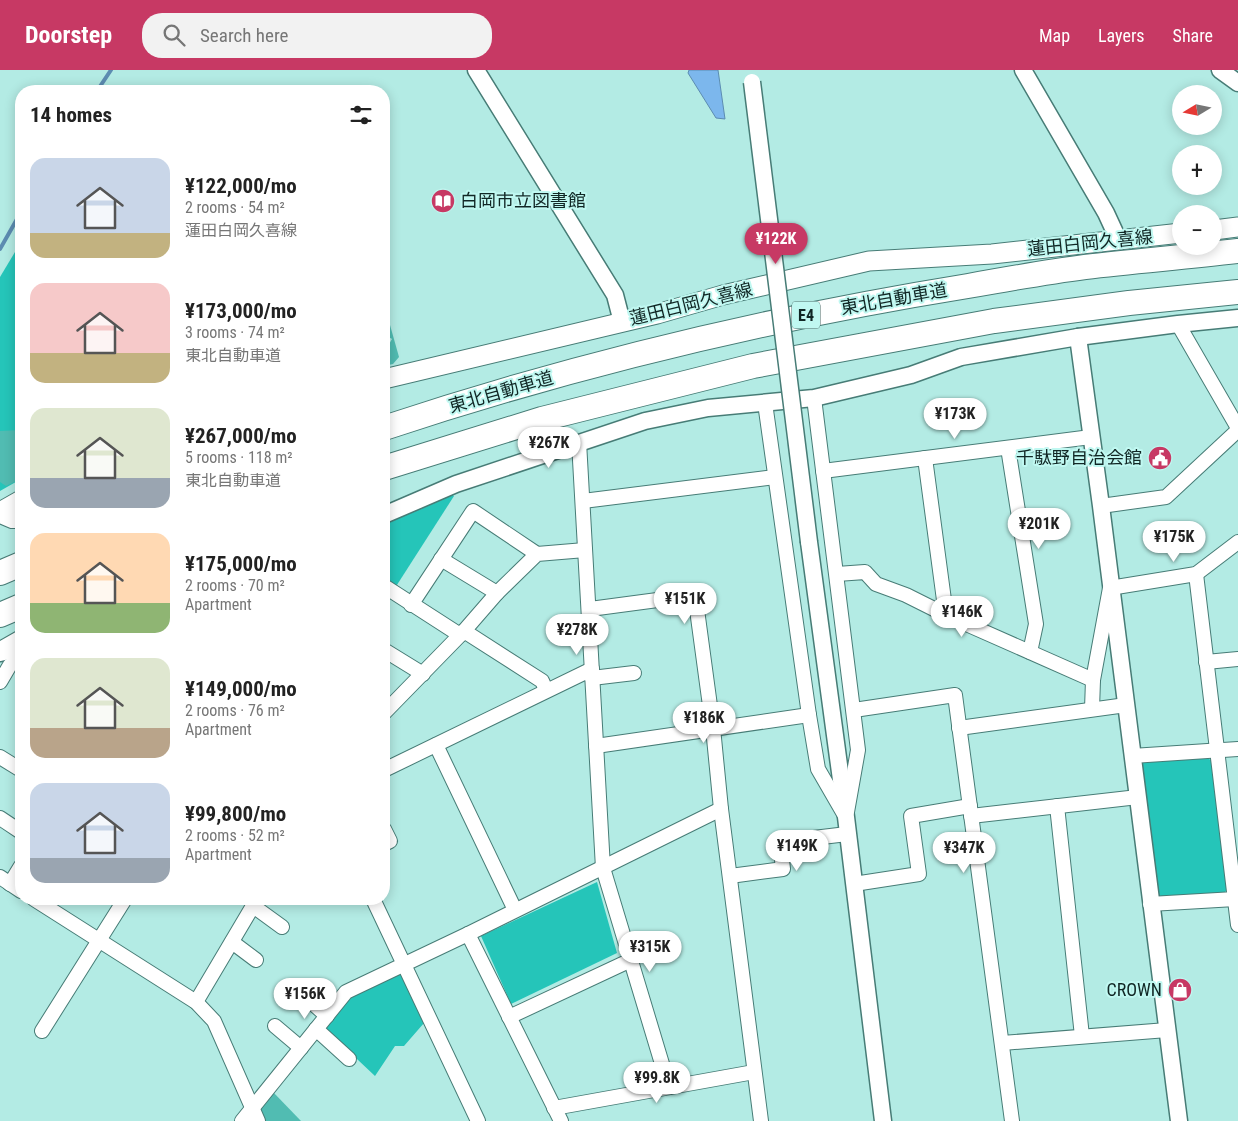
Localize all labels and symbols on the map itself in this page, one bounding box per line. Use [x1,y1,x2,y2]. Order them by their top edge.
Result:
north arrow [1172,85,1222,135]
library icon: 白岡市立図書館 [430,188,456,214]
place label: 白岡市立図書館 [460,190,586,211]
pin: ¥122K [741,222,811,265]
street label: 蓮田白岡久喜線 [1026,225,1154,260]
street label: 蓮田白岡久喜線 [627,278,755,329]
street label: 東北自動車道 [839,279,949,318]
road number: E4 [792,302,820,328]
street label: 東北自動車道 [446,367,556,416]
pin: ¥173K [920,398,990,440]
pin: ¥267K [514,426,584,469]
public building icon: 千駄野自治会館 [1147,445,1173,471]
place label: 千駄野自治会館 [1016,447,1142,468]
pin: ¥201K [1004,508,1074,550]
pin: ¥175K [1139,520,1209,563]
pin: ¥151K [650,582,720,625]
pin: ¥146K [927,596,997,638]
pin: ¥278K [542,614,612,656]
pin: ¥186K [669,702,739,744]
pin: ¥149K [762,830,832,872]
pin: ¥347K [929,832,999,874]
pin: ¥315K [615,930,685,973]
shop icon: CROWN [1167,977,1193,1003]
pin: ¥156K [270,978,340,1020]
place label: CROWN [1107,979,1162,1000]
pin: ¥99.8K [616,1062,698,1104]

